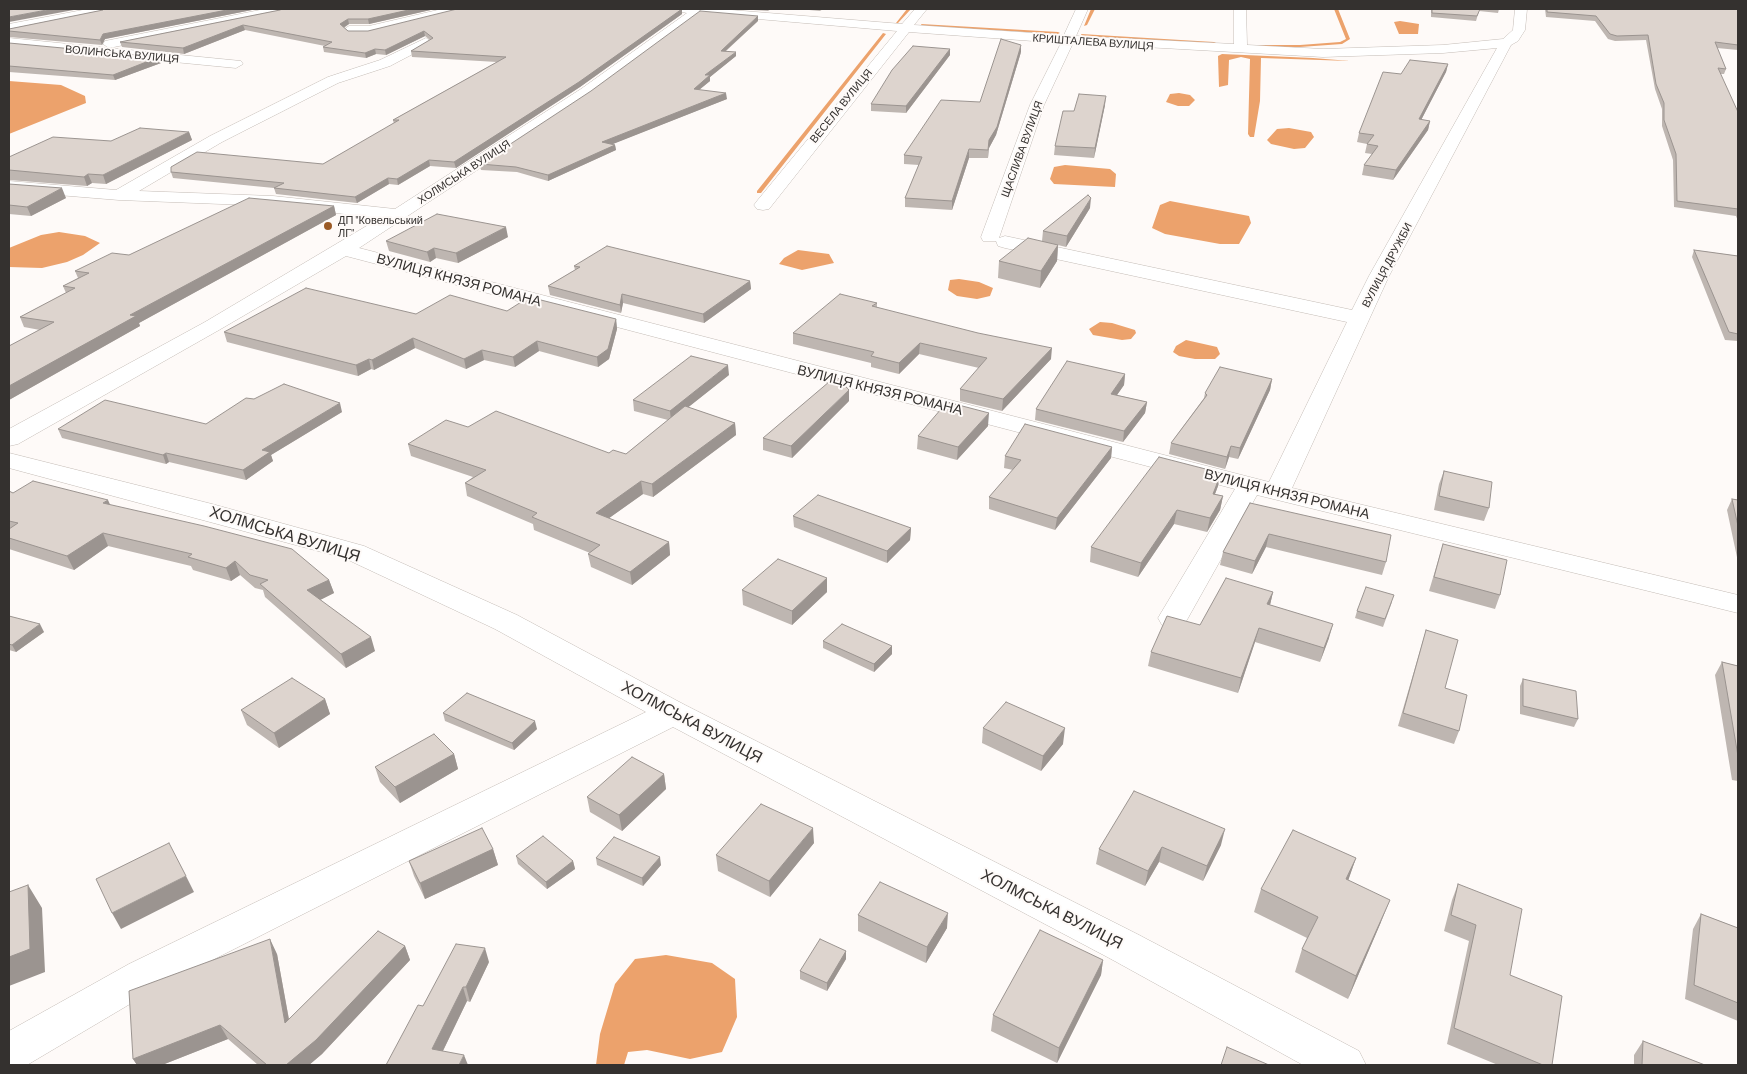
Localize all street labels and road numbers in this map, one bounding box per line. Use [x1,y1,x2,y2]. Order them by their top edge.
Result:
street label: КРИШТАЛЕВА ВУЛИЦЯ [1032,31,1154,53]
street label: ВОЛИНСЬКА ВУЛИЦЯ [64,42,180,66]
street label: ВЕСЕЛА ВУЛИЦЯ [807,66,875,146]
street label: ЩАСЛИВА ВУЛИЦЯ [998,99,1046,199]
street label: ХОЛМСЬКА ВУЛИЦЯ [415,137,513,207]
street label: ВУЛИЦЯ ДРУЖБИ [1359,220,1415,310]
street label: ВУЛИЦЯ КНЯЗЯ РОМАНА [375,250,543,310]
street label: ВУЛИЦЯ КНЯЗЯ РОМАНА [796,361,964,419]
street label: ВУЛИЦЯ КНЯЗЯ РОМАНА [1203,465,1371,523]
street label: ХОЛМСЬКА ВУЛИЦЯ [207,502,363,566]
street label: ХОЛМСЬКА ВУЛИЦЯ [618,677,766,767]
street label: ХОЛМСЬКА ВУЛИЦЯ [978,865,1126,953]

